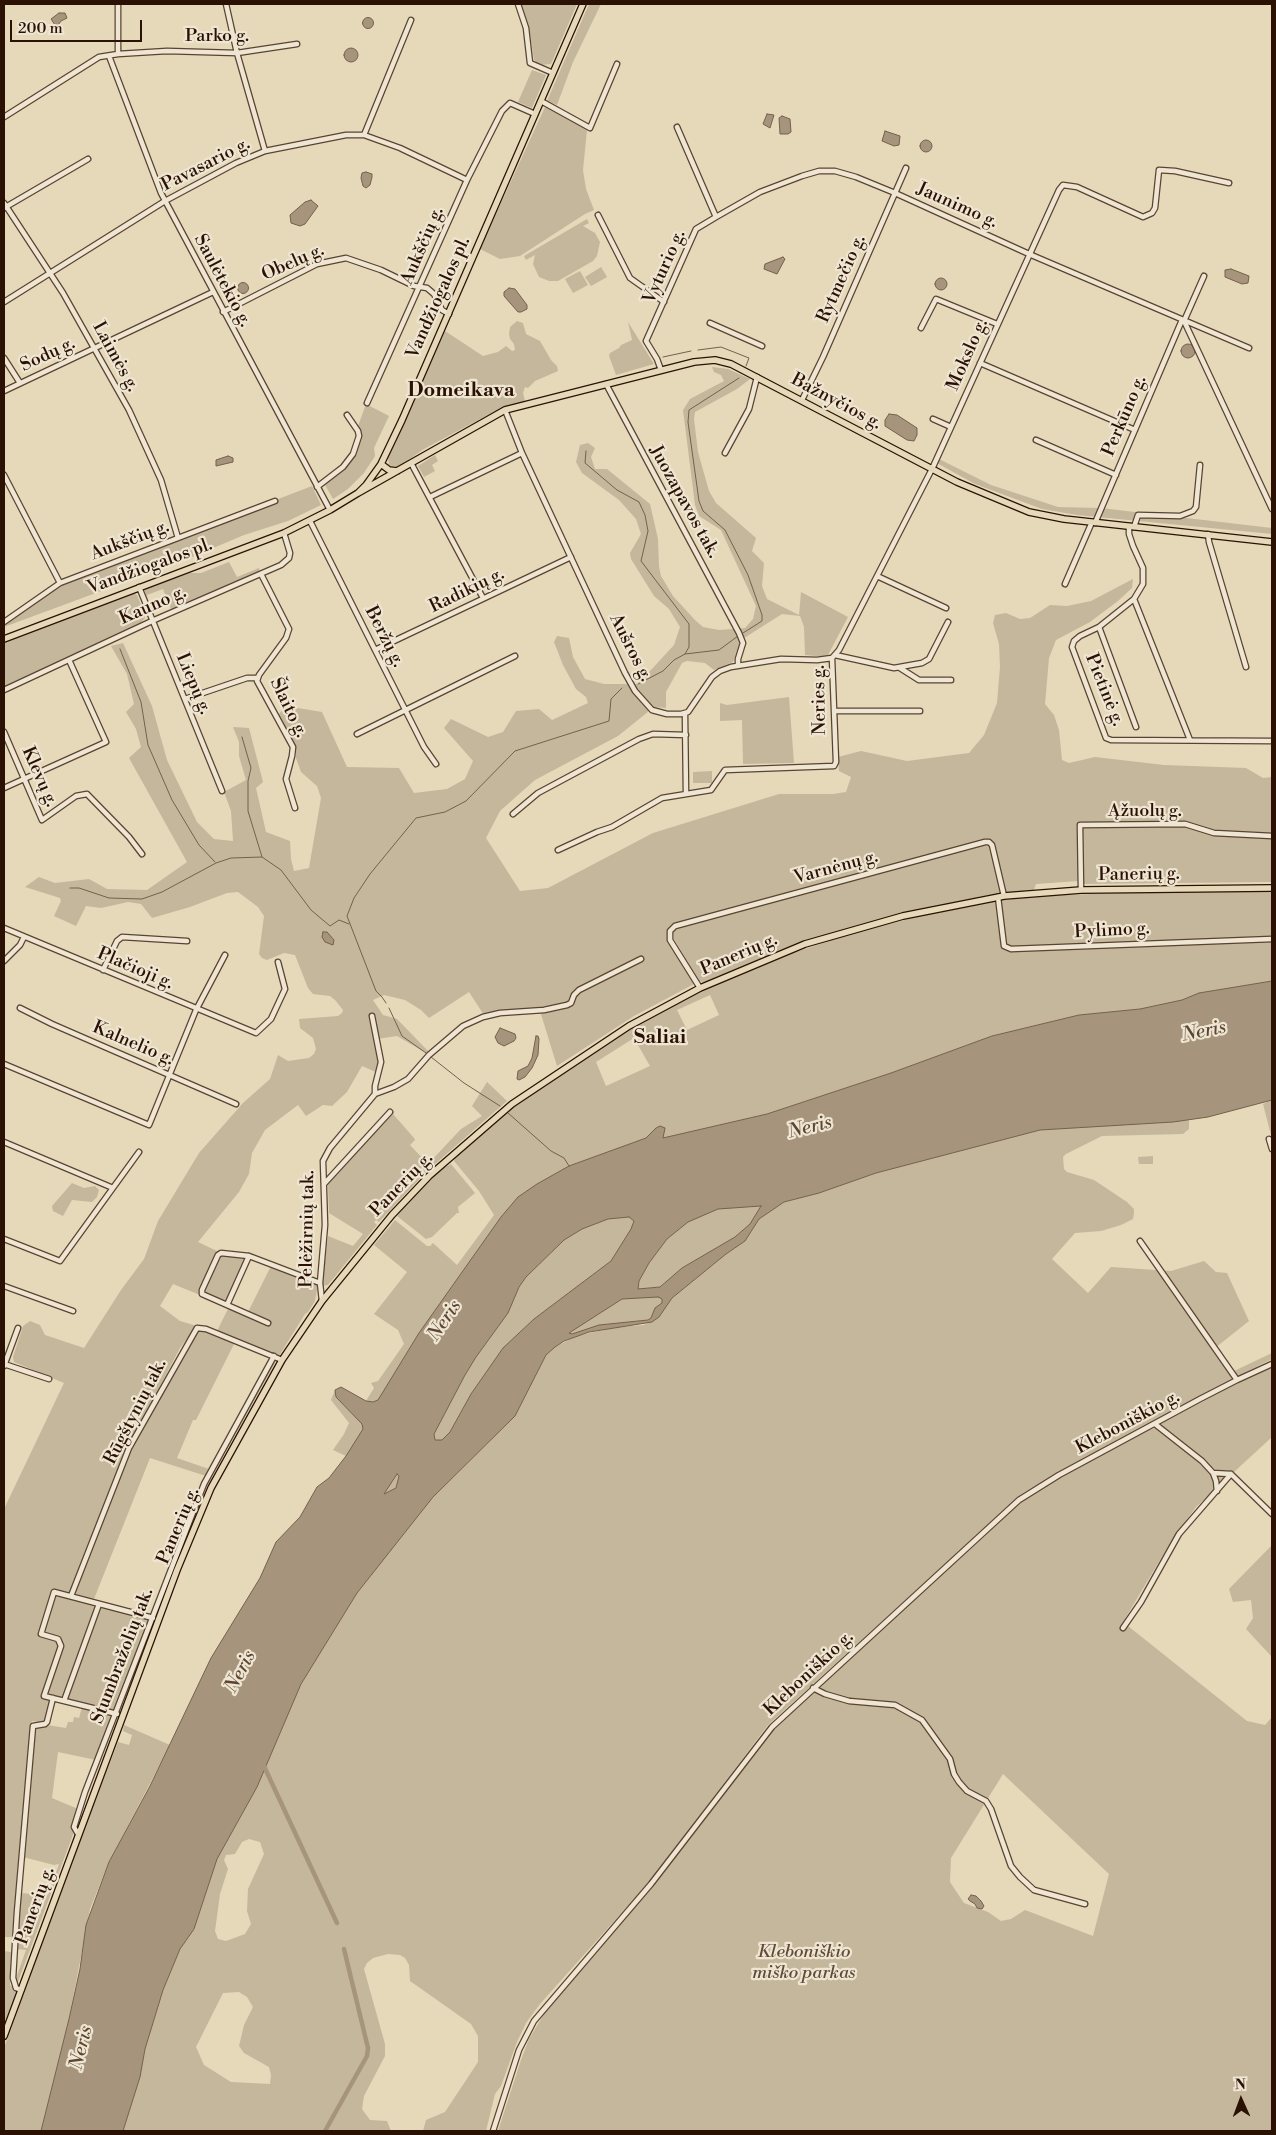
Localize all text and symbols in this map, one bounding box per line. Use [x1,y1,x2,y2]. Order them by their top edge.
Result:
scale bar [12,10,145,42]
text: 200 m [18,19,63,38]
street label: Parko g. [185,26,249,48]
street label: Pavasario g. [158,133,254,197]
street label: Jaunimo g. [913,179,1001,233]
street label: Aukščių g. [397,204,449,288]
street label: Vyturio g. [639,227,691,307]
street label: Saulėtekio g. [189,231,255,331]
street label: Rytmečio g. [813,232,871,326]
street label: Vandžiogalos pl. [402,234,476,362]
street label: Obelų g. [259,240,327,286]
street label: Mokslo g. [943,316,993,394]
street label: Laimės g. [87,318,143,396]
street label: Sodų g. [17,333,79,377]
street label: Bažnyčios g. [787,369,885,435]
street label: Perkūno g. [1098,372,1152,460]
district label: Domeikava [407,379,515,403]
street label: Juozapavos tak. [644,442,724,562]
street label: Aukščių g. [88,516,172,566]
street label: Vandžiogalos pl. [85,534,215,600]
street label: Radikių g. [426,564,508,618]
street label: Kauno g. [116,582,190,630]
street label: Beržų g. [360,603,408,671]
street label: Aušros g. [604,611,656,685]
street label: Liepų g. [170,650,216,718]
street label: Pietinė g. [1080,651,1128,729]
street label: Neries g. [809,665,831,735]
street label: Šlaito g. [264,675,312,741]
street label: Klevų g. [16,744,62,810]
street label: Ąžuolų g. [1108,801,1182,823]
street label: Varnėnų g. [792,846,880,890]
street label: Panerių g. [1098,863,1180,887]
street label: Pylimo g. [1074,918,1150,944]
street label: Panerių g. [697,929,781,981]
street label: Plačioji g. [94,943,176,995]
street label: Kalnelio g. [89,1017,177,1071]
water label: Neris [1180,1017,1228,1047]
district label: Saliai [634,1026,686,1050]
water label: Neris [786,1112,834,1144]
street label: Panerių g. [366,1148,438,1222]
street label: Pelėžirnių tak. [296,1170,320,1288]
water label: Neris [423,1296,467,1346]
street label: Rūgštynių tak. [100,1355,172,1469]
street label: Kleboniškio g. [1072,1387,1184,1459]
street label: Panerių g. [153,1484,205,1568]
street label: Stumbražolių tak. [87,1585,159,1727]
street label: Kleboniškio g. [760,1627,858,1721]
water label: Neris [221,1647,261,1697]
street label: Panerių g. [12,1864,60,1948]
park label: Kleboniškio miško parkas [752,1942,856,1985]
water label: Neris [66,2024,98,2072]
north arrow [1216,2075,1266,2125]
text: N [1235,2076,1246,2094]

